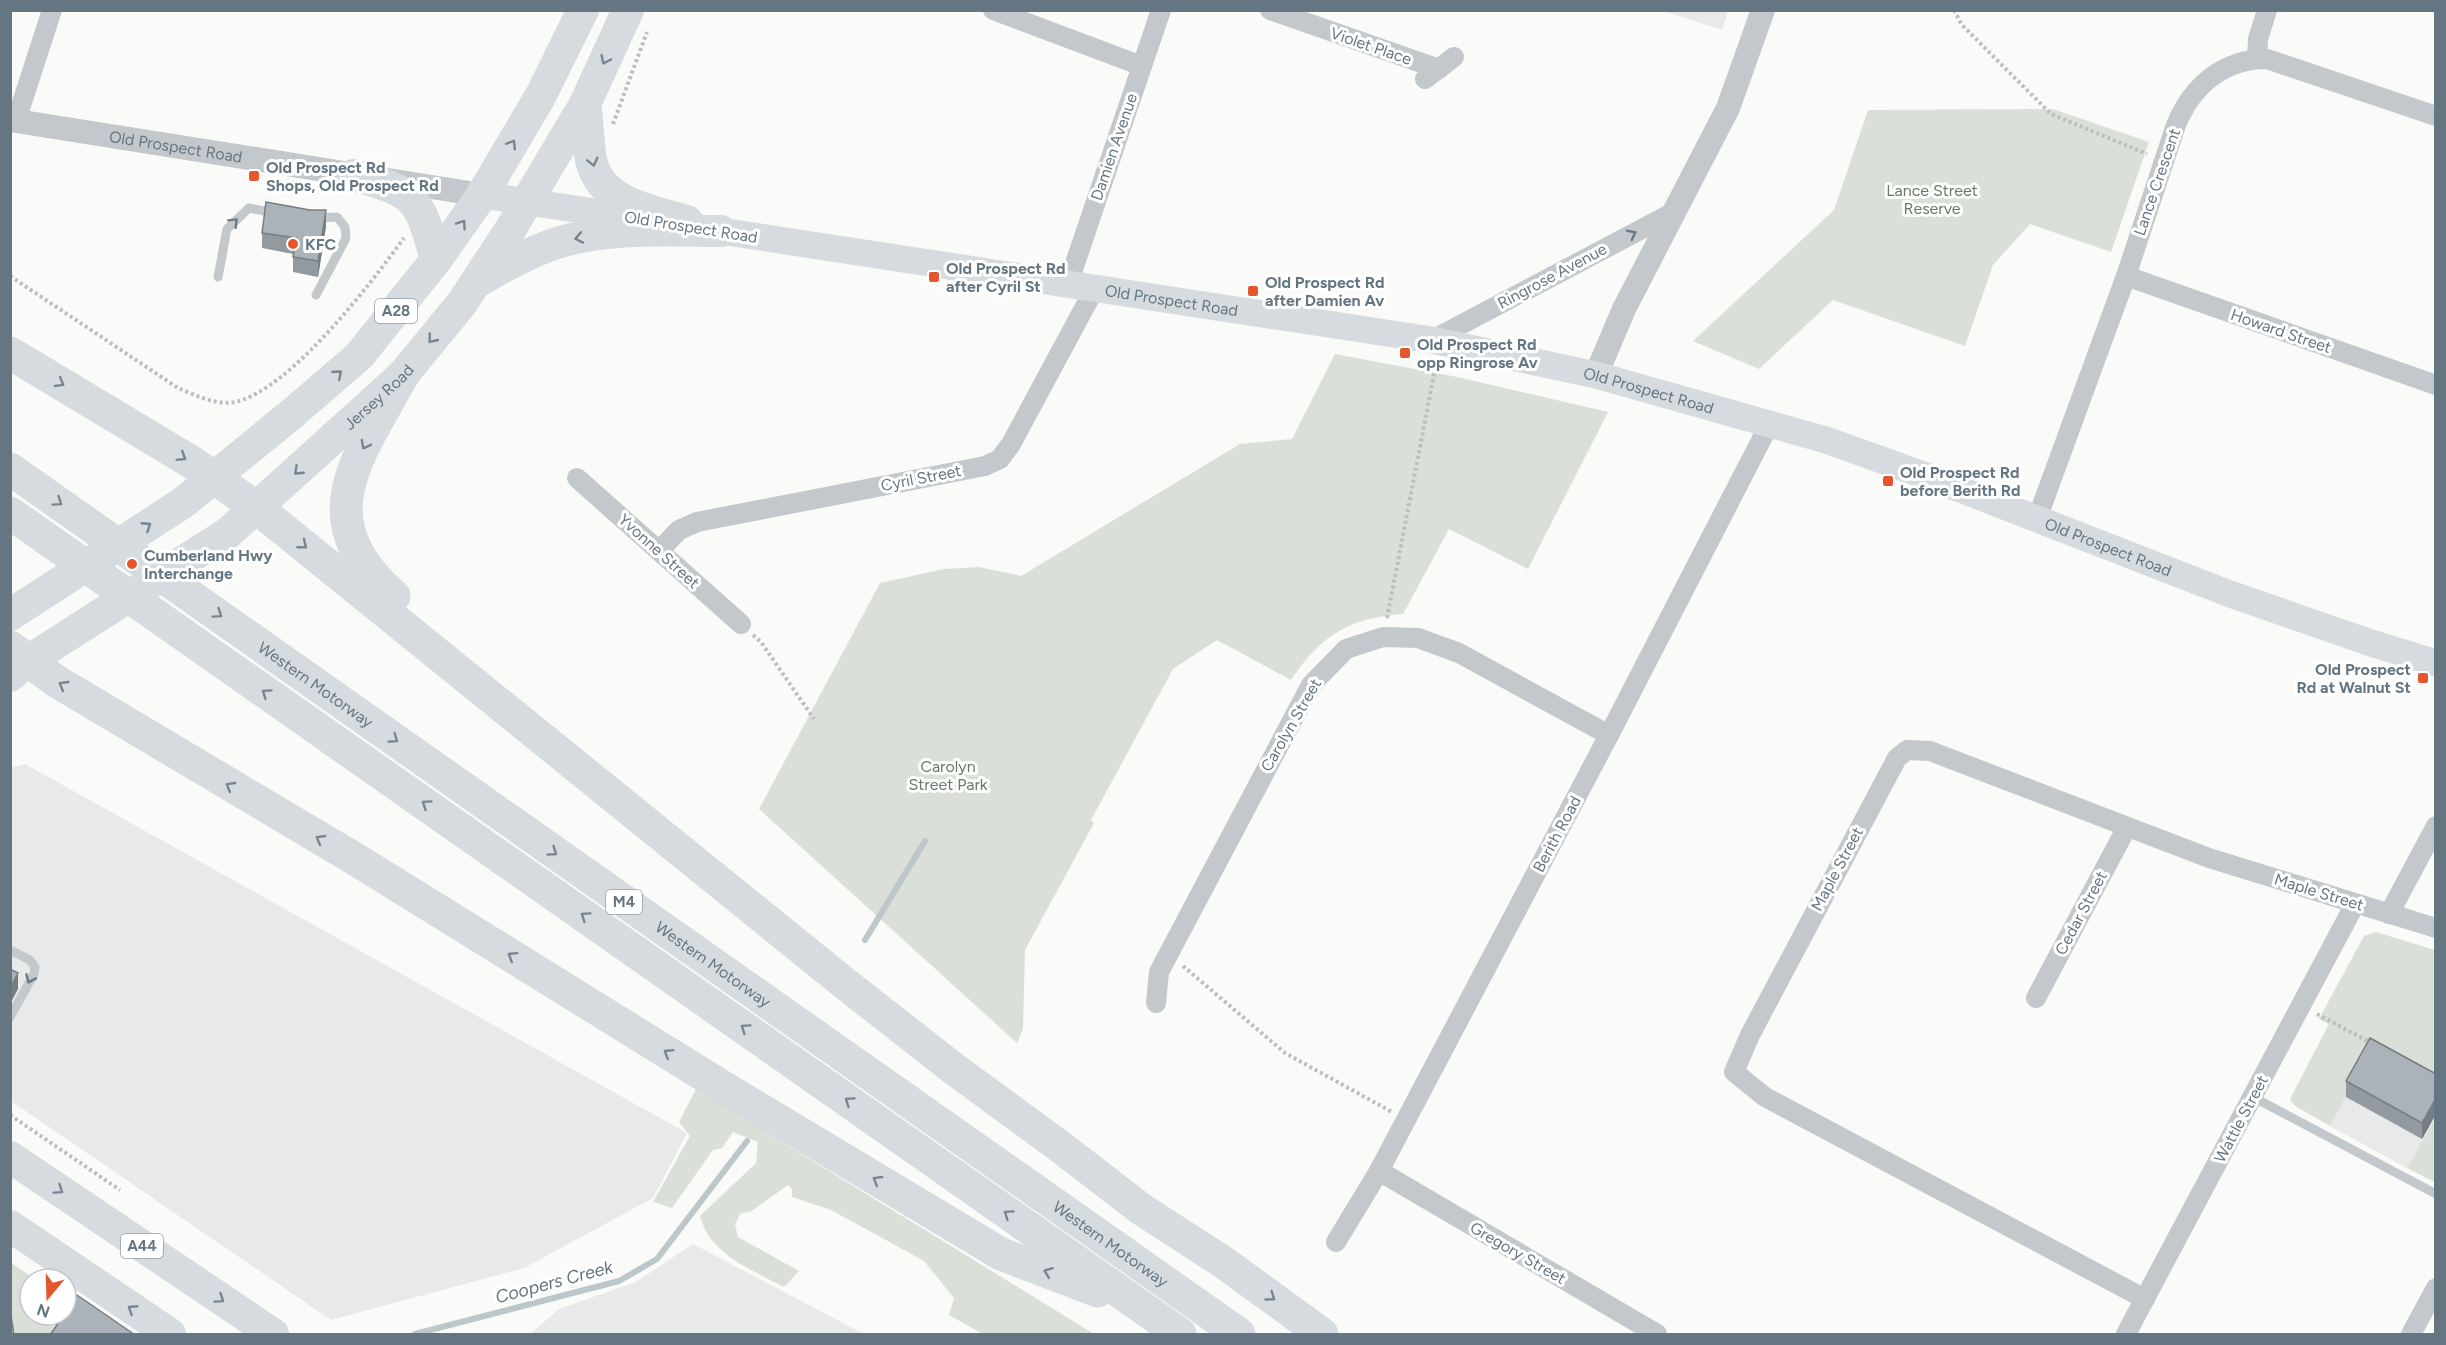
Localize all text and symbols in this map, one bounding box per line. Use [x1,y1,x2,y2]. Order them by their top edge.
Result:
street label: Violet Place [1328,23,1414,69]
one-way arrow [601,54,613,65]
street label: Damien Avenue [1087,91,1141,203]
street label: Old Prospect Road [108,126,244,166]
street label: Lance Crescent [2130,126,2184,238]
one-way arrow [504,140,516,150]
one-way arrow [586,157,599,167]
place label: Old Prospect Rd Shops, Old Prospect Rd [266,158,439,195]
marker: Old Prospect Rd Shops, Old Prospect Rd [247,169,261,183]
park label: Lance Street Reserve [1886,181,1978,218]
street label: Old Prospect Road [623,207,759,247]
one-way arrow [227,219,238,229]
one-way arrow [455,220,466,231]
one-way arrow [1626,230,1637,241]
one-way arrow [574,231,584,244]
place label: KFC [305,235,337,254]
marker: KFC [286,237,300,251]
street label: Ringrose Avenue [1494,239,1610,313]
place label: Old Prospect Rd after Cyril St [946,259,1066,296]
marker: Old Prospect Rd after Cyril St [927,270,941,284]
place label: Old Prospect Rd after Damien Av [1265,273,1385,310]
street label: Old Prospect Road [1104,281,1239,320]
marker: Old Prospect Rd after Damien Av [1246,284,1260,298]
road number: A28 [375,299,417,323]
street label: Howard Street [2228,305,2334,357]
one-way arrow [429,332,440,343]
place label: Old Prospect Rd opp Ringrose Av [1417,335,1538,372]
marker: Old Prospect Rd opp Ringrose Av [1398,346,1412,360]
street label: Jersey Road [340,360,417,433]
street label: Old Prospect Road [1582,363,1716,417]
one-way arrow [331,370,342,381]
one-way arrow [54,376,64,388]
one-way arrow [361,439,372,449]
one-way arrow [176,450,186,462]
street label: Cyril Street [879,461,963,495]
place label: Old Prospect Rd before Berith Rd [1900,463,2021,500]
one-way arrow [294,464,305,475]
marker: Old Prospect Rd before Berith Rd [1881,474,1895,488]
one-way arrow [52,495,63,506]
street label: Yvonne Street [615,510,703,592]
street label: Old Prospect Road [2042,513,2174,580]
one-way arrow [140,522,151,533]
one-way arrow [296,537,307,548]
place label: Cumberland Hwy Interchange [144,546,273,583]
marker: Cumberland Hwy Interchange [125,557,139,571]
one-way arrow [211,607,222,618]
street label: Western Motorway [255,637,378,732]
place label: Old Prospect Rd at Walnut St [2296,660,2411,697]
marker: Old Prospect Rd at Walnut St [2416,671,2430,685]
street label: Carolyn Street [1257,675,1325,775]
one-way arrow [59,681,69,693]
one-way arrow [261,689,272,700]
one-way arrow [388,732,399,743]
park label: Carolyn Street Park [908,757,988,794]
one-way arrow [226,781,236,793]
street label: Berith Road [1529,793,1585,875]
one-way arrow [421,800,432,811]
street label: Maple Street [1807,824,1867,914]
one-way arrow [316,835,326,846]
one-way arrow [547,845,558,856]
street label: Cedar Street [2051,868,2111,958]
street label: Maple Street [2272,869,2366,915]
road number: M4 [606,890,642,914]
one-way arrow [581,912,592,923]
street label: Western Motorway [652,917,775,1011]
one-way arrow [508,952,518,964]
one-way arrow [25,972,37,983]
one-way arrow [741,1024,752,1035]
one-way arrow [664,1049,674,1061]
street label: Wattle Street [2210,1072,2272,1166]
one-way arrow [844,1097,855,1108]
one-way arrow [873,1175,883,1187]
one-way arrow [53,1182,63,1194]
street label: Western Motorway [1049,1197,1172,1291]
one-way arrow [1004,1210,1015,1221]
street label: Gregory Street [1467,1218,1569,1288]
road number: A44 [121,1234,163,1258]
water label: Coopers Creek [493,1255,616,1308]
north arrow [18,1267,78,1327]
one-way arrow [1043,1267,1054,1279]
one-way arrow [1264,1290,1275,1301]
one-way arrow [214,1292,225,1303]
text: N [34,1300,52,1322]
one-way arrow [127,1305,138,1316]

